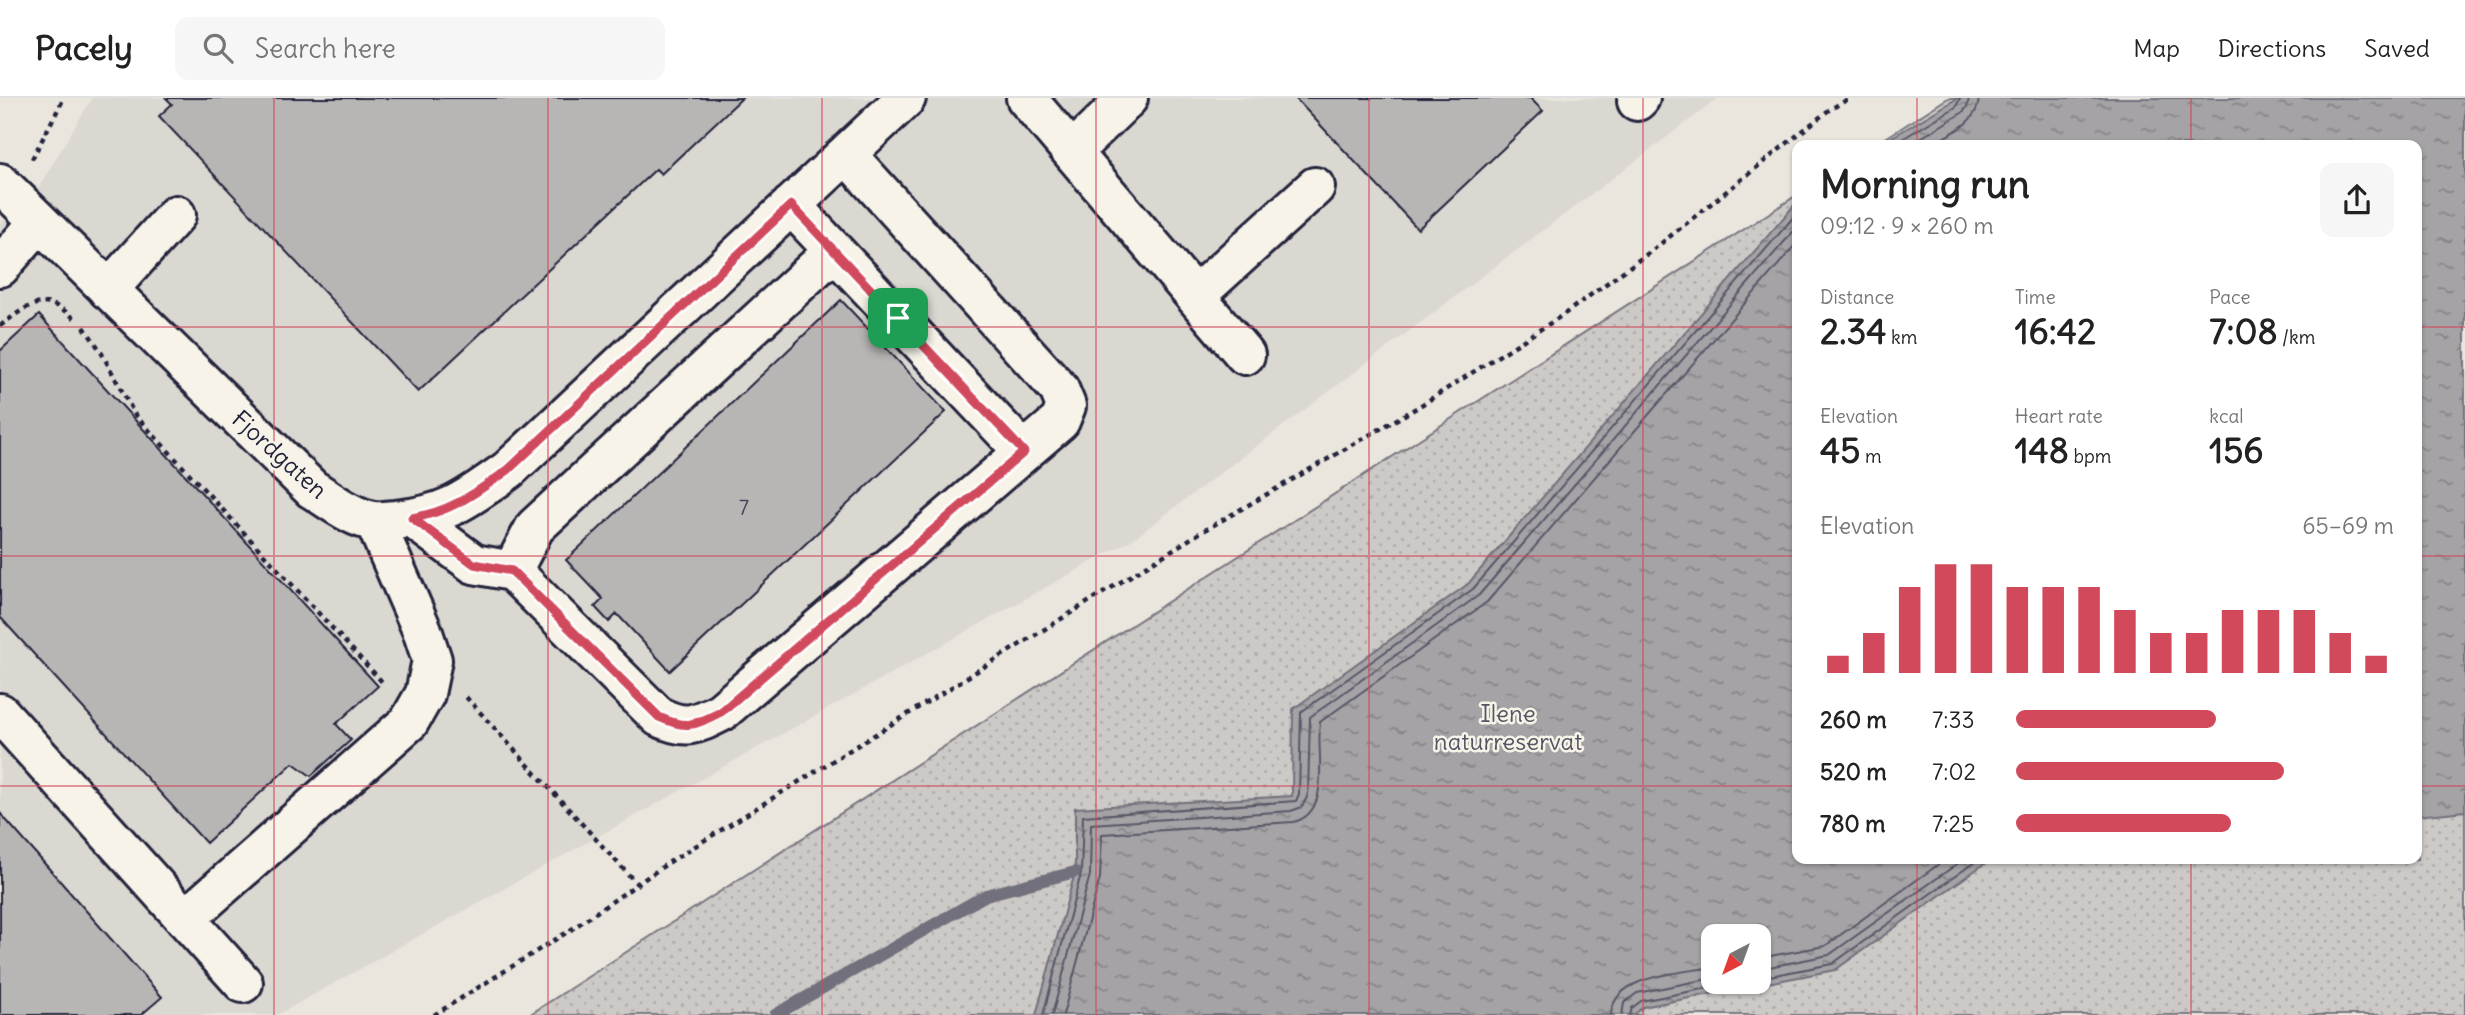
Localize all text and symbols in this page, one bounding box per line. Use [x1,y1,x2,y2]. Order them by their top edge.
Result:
search box [175,17,665,80]
text: Pacely [35,27,133,69]
icon: search [199,29,237,67]
text: Search here [255,32,396,65]
text: Map [2133,33,2180,63]
text: Directions [2218,33,2326,63]
text: Saved [2364,33,2430,63]
text: Morning run [1820,161,2030,208]
button: share [2320,163,2394,237]
text: 09:12 · 9 × 260 m [1820,211,1994,240]
text: Distance [1820,285,1894,309]
text: Time [2015,285,2056,309]
text: Pace [2209,285,2251,309]
pin [868,288,928,348]
icon: arrive [879,299,917,337]
text: 2.34 [1820,309,1887,353]
text: 16:42 [2015,309,2096,353]
text: 7:08 [2209,309,2278,353]
text: km [1887,325,1917,349]
text: /km [2278,325,2315,349]
street label: Fjordgaten [226,403,334,505]
text: Elevation [1820,404,1898,428]
text: Heart rate [2015,404,2103,428]
text: kcal [2209,404,2244,428]
text: 45 [1820,428,1860,472]
text: 148 [2015,428,2069,472]
text: 156 [2209,428,2264,472]
text: m [1860,444,1882,468]
text: bpm [2069,444,2111,468]
house number: 7 [739,494,749,521]
text: Elevation [1820,511,1914,540]
text: 65–69 m [2302,511,2394,540]
park label: Ilene naturreservat [1434,698,1582,756]
text: 260 m [1820,705,1887,734]
text: 7:33 [1932,705,1975,734]
text: 520 m [1820,757,1887,786]
text: 7:02 [1932,757,1976,786]
text: 780 m [1820,809,1885,838]
text: 7:25 [1932,809,1974,838]
north arrow [1701,924,1771,994]
map controls [1701,924,1771,994]

